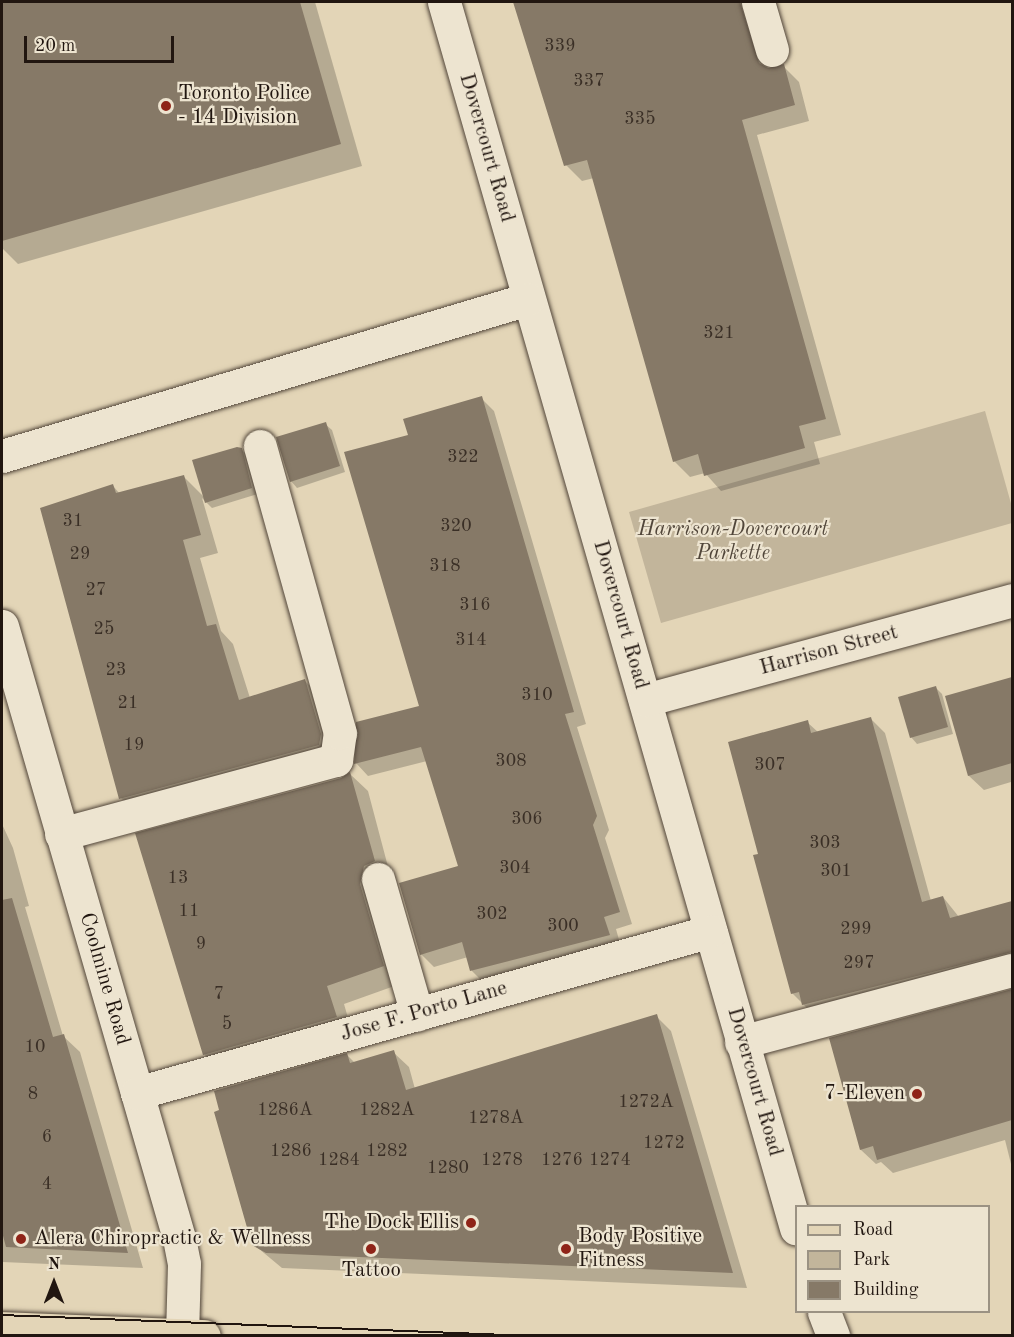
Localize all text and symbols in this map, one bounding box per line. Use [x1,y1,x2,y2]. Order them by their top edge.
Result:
scale bar [27,24,177,62]
house number: 339 [544,35,576,57]
text: 20 m [35,37,75,55]
house number: 337 [573,70,605,92]
street label: Dovercourt Road [453,71,519,225]
place label: Toronto Police - 14 Division [178,81,310,131]
marker: Toronto Police - 14 Division [159,99,173,113]
house number: 335 [624,108,656,130]
house number: 321 [703,322,735,344]
house number: 322 [447,446,479,468]
house number: 31 [63,510,83,532]
house number: 320 [440,515,472,537]
park label: Harrison-Dovercourt Parkette [638,517,828,567]
street label: Dovercourt Road [587,538,653,692]
house number: 29 [70,543,90,565]
house number: 318 [429,555,461,577]
house number: 27 [86,579,106,601]
house number: 316 [459,594,491,616]
house number: 25 [94,618,114,640]
street label: Harrison Street [757,620,901,682]
house number: 314 [455,629,487,651]
house number: 23 [106,659,126,681]
house number: 310 [521,684,553,706]
house number: 21 [118,692,138,714]
house number: 19 [124,734,144,756]
house number: 308 [495,750,527,772]
house number: 307 [754,754,786,776]
house number: 306 [511,808,543,830]
house number: 303 [809,832,841,854]
house number: 304 [499,857,531,879]
house number: 301 [820,860,852,882]
house number: 13 [168,867,188,889]
house number: 11 [179,900,199,922]
house number: 302 [476,903,508,925]
street label: Coolmine Road [73,910,135,1048]
house number: 300 [547,915,579,937]
house number: 299 [840,918,872,940]
house number: 9 [196,933,206,955]
house number: 297 [843,952,875,974]
street label: Jose F. Porto Lane [338,976,510,1048]
house number: 7 [214,983,224,1005]
street label: Dovercourt Road [721,1005,787,1159]
house number: 5 [222,1013,232,1035]
house number: 10 [25,1036,45,1058]
place label: 7-Eleven [824,1081,905,1107]
house number: 8 [28,1083,38,1105]
marker: 7-Eleven [910,1087,924,1101]
house number: 1272A [618,1091,674,1113]
house number: 1286A [257,1099,313,1121]
house number: 1282A [359,1099,415,1121]
house number: 1278A [468,1107,524,1129]
house number: 6 [42,1126,52,1148]
house number: 1272 [643,1132,685,1154]
house number: 1286 [270,1140,312,1162]
house number: 1282 [366,1140,408,1162]
house number: 1284 [318,1149,360,1171]
house number: 1278 [481,1149,523,1171]
house number: 1276 [541,1149,583,1171]
house number: 1274 [589,1149,631,1171]
house number: 1280 [427,1157,469,1179]
house number: 4 [42,1173,52,1195]
legend [795,1205,990,1313]
place label: The Dock Ellis [324,1210,459,1236]
marker: The Dock Ellis [464,1216,478,1230]
text: Road [853,1221,893,1239]
place label: Body Positive Fitness [578,1224,702,1274]
place label: Alera Chiropractic & Wellness [34,1226,311,1252]
marker: Alera Chiropractic & Wellness [12,1230,30,1248]
marker: Tattoo [364,1242,378,1256]
marker: Body Positive Fitness [559,1242,573,1256]
text: Park [853,1251,890,1269]
north arrow [24,1253,84,1313]
text: N [48,1257,60,1273]
place label: Tattoo [341,1258,401,1284]
text: Building [853,1281,918,1299]

